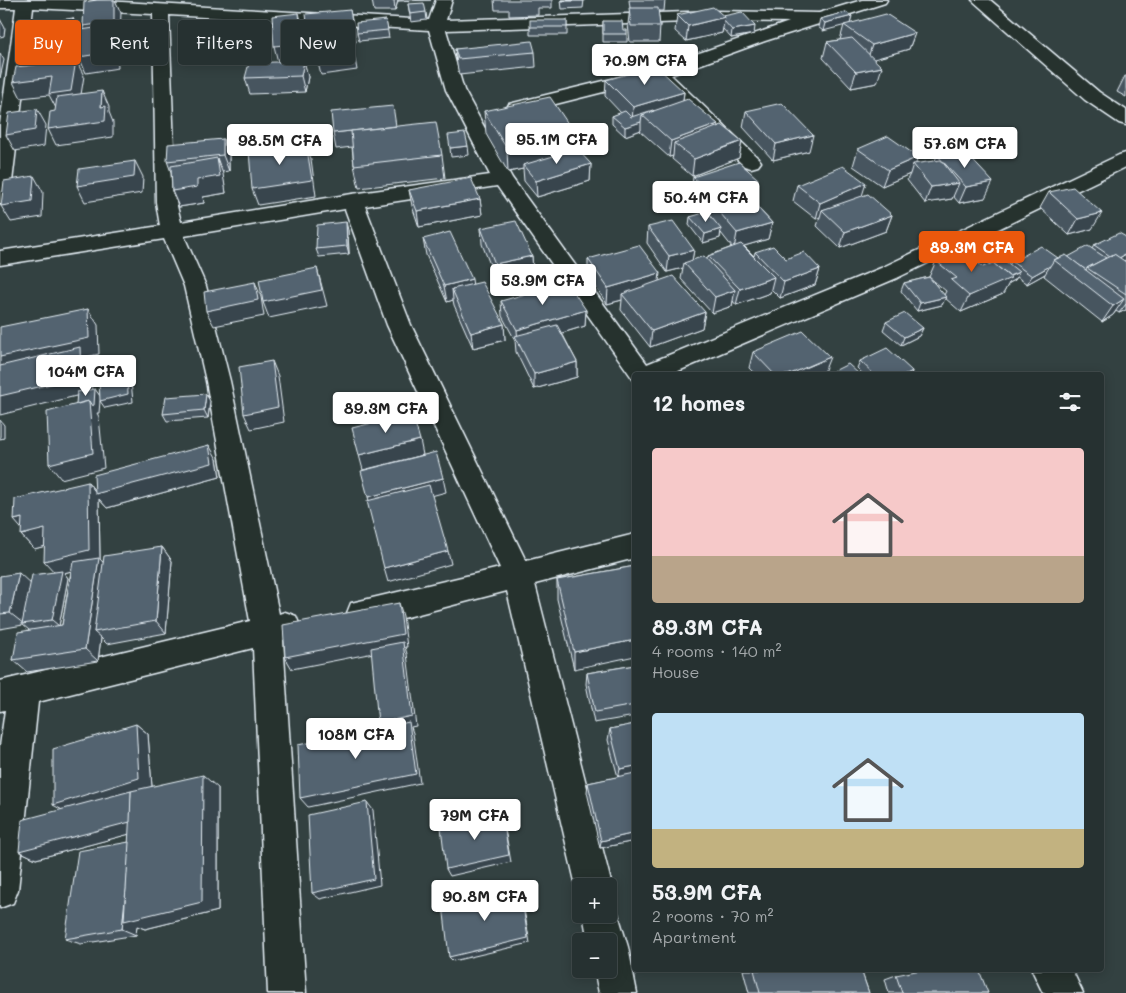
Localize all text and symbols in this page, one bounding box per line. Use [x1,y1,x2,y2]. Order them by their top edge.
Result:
chip: Buy [15,20,81,65]
chip: Rent [91,20,168,65]
chip: Filters [178,20,271,65]
chip: New [281,20,355,65]
pin: 70.9M CFA [588,44,702,86]
text: 70.9M CFA [603,49,687,70]
pin: 95.1M CFA [500,122,614,165]
pin: 98.5M CFA [223,124,337,166]
pin: 57.6M CFA [908,126,1022,169]
text: 95.1M CFA [516,128,598,149]
text: 98.5M CFA [238,129,322,150]
text: 57.6M CFA [923,132,1007,153]
pin: 50.4M CFA [649,180,763,223]
text: 50.4M CFA [663,186,749,207]
pin: 89.3M CFA [915,230,1029,273]
text: 89.3M CFA [930,236,1014,257]
pin: 53.9M CFA [486,264,600,306]
text: 53.9M CFA [501,269,585,290]
pin: 104M CFA [34,354,138,397]
text: 104M CFA [47,360,125,381]
icon: filters [1056,388,1084,416]
text: 12 homes [652,389,745,416]
pin: 89.3M CFA [329,392,443,434]
text: 89.3M CFA [344,397,428,418]
icon: home [823,480,913,570]
text: 89.3M CFA [652,613,763,640]
text: 4 rooms · 140 m² [652,640,782,661]
text: House [652,661,699,682]
pin: 108M CFA [304,718,408,760]
text: 108M CFA [317,723,395,744]
icon: home [823,745,913,835]
pin: 79M CFA [429,798,521,841]
text: 79M CFA [441,804,509,825]
map controls [572,878,617,978]
button: + [572,878,617,923]
text: 53.9M CFA [652,878,762,905]
pin: 90.8M CFA [428,880,542,922]
text: 90.8M CFA [442,885,528,906]
text: 2 rooms · 70 m² [652,905,773,926]
text: Apartment [652,926,737,947]
button: − [572,933,617,978]

